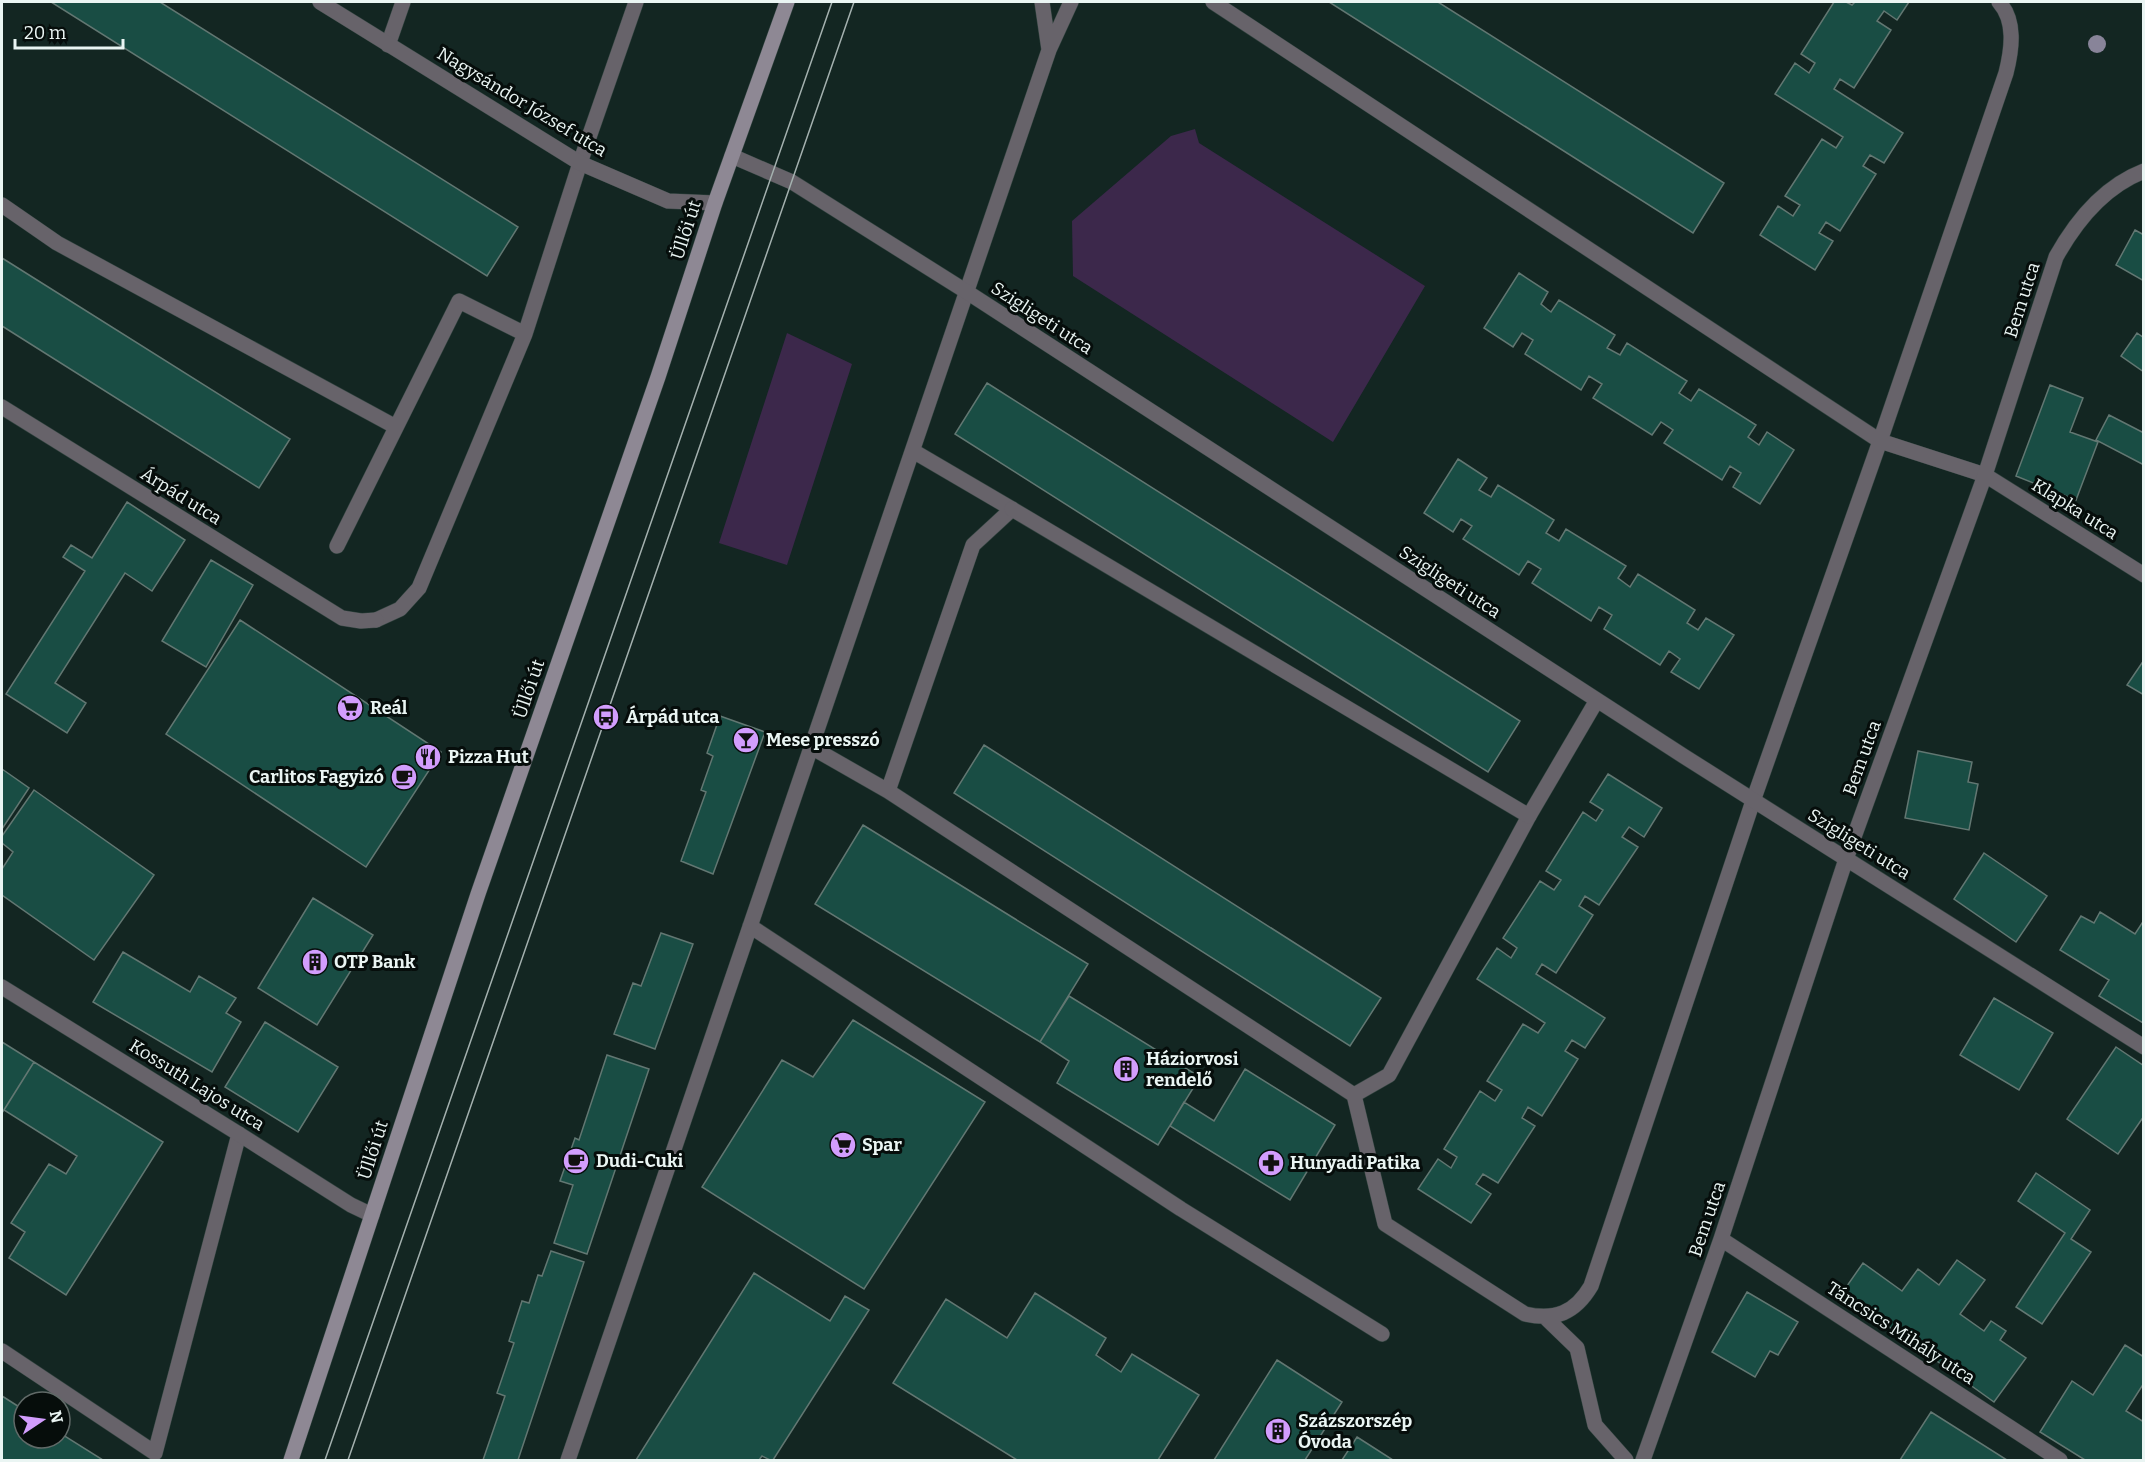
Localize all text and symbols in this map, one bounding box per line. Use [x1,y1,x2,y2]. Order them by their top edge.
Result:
scale bar [15,12,123,50]
text: 20 m [24,22,66,44]
street label: Nagysándor József utca [433,43,611,162]
street label: Üllői út [666,197,706,262]
street label: Bem utca [1999,259,2045,341]
street label: Szigligeti utca [987,277,1097,359]
street label: Árpád utca [137,463,226,530]
street label: Klapka utca [2028,474,2122,544]
street label: Szigligeti utca [1395,541,1505,623]
street label: Üllői út [509,656,549,721]
supermarket icon: Reál [335,693,365,723]
place label: Reál [370,697,408,719]
bus stop icon: Árpád utca [591,702,621,732]
place label: Árpád utca [626,705,719,728]
street label: Bem utca [1838,717,1886,799]
bar icon: Mese presszó [731,725,761,755]
place label: Mese presszó [766,729,880,751]
restaurant icon: Pizza Hut [413,742,443,772]
place label: Pizza Hut [448,746,529,768]
cafe icon: Carlitos Fagyizó [389,762,419,792]
place label: Carlitos Fagyizó [249,766,384,788]
street label: Szigligeti utca [1804,804,1914,884]
building icon: OTP Bank [300,947,330,977]
place label: OTP Bank [334,951,416,973]
street label: Kossuth Lajos utca [125,1035,269,1135]
place label: Háziorvosi rendelő [1146,1048,1239,1091]
building icon: Háziorvosi rendelő [1111,1054,1141,1084]
street label: Üllői út [353,1117,393,1182]
supermarket icon: Spar [828,1130,858,1160]
place label: Spar [862,1134,902,1156]
cafe icon: Dudi-Cuki [561,1146,591,1176]
pharmacy icon: Hunyadi Patika [1256,1148,1286,1178]
place label: Dudi-Cuki [596,1150,683,1172]
place label: Hunyadi Patika [1290,1152,1420,1174]
street label: Bem utca [1684,1178,1730,1260]
street label: Táncsics Mihály utca [1823,1277,1979,1389]
north arrow [12,1390,72,1450]
text: N [45,1409,67,1425]
place label: Százszorszép Óvoda [1298,1410,1412,1453]
building icon: Százszorszép Óvoda [1263,1416,1293,1446]

